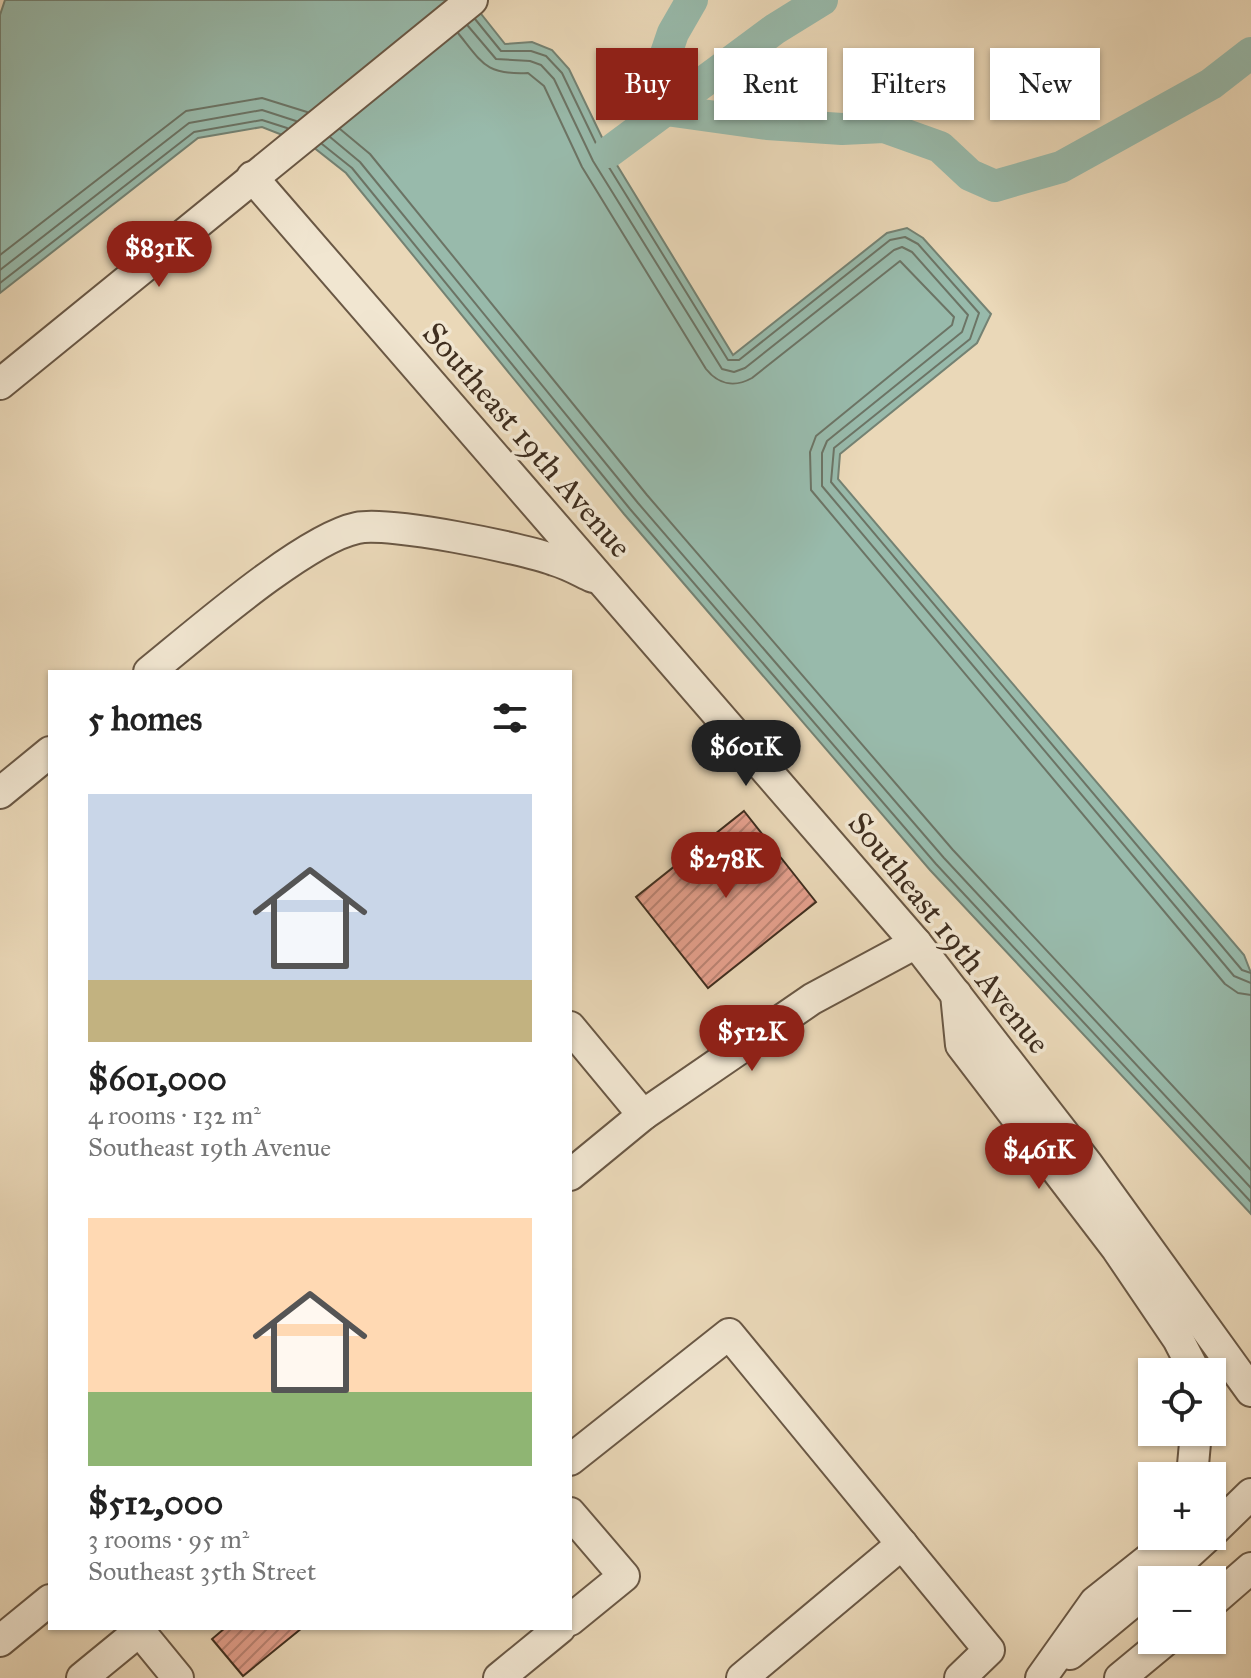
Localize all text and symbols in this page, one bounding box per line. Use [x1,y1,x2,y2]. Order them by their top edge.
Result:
chip: Buy [596,48,698,120]
chip: Rent [714,48,827,120]
chip: Filters [843,48,974,120]
chip: New [990,48,1100,120]
pin: $831K [103,221,215,289]
text: $831K [125,231,193,263]
street label: Southeast 19th Avenue [414,314,640,566]
icon: filters [488,696,532,740]
text: 5 homes [88,698,202,739]
pin: $601K [690,720,802,788]
text: $601K [710,730,782,762]
street label: Southeast 19th Avenue [840,804,1058,1062]
pin: $278K [670,832,782,900]
text: $278K [689,842,763,874]
icon: home [238,846,382,990]
pin: $512K [696,1005,808,1073]
text: $512K [717,1015,787,1047]
text: $601,000 [88,1058,227,1099]
text: 4 rooms · 132 m² [88,1099,261,1131]
pin: $461K [983,1123,1095,1191]
text: Southeast 19th Avenue [88,1131,331,1163]
text: $461K [1003,1133,1075,1165]
icon: home [238,1270,382,1414]
map controls [1138,1358,1226,1654]
button: locate [1138,1358,1226,1446]
button: + [1138,1462,1226,1550]
text: $512,000 [88,1482,223,1523]
text: 3 rooms · 95 m² [88,1523,249,1555]
text: Southeast 35th Street [88,1555,316,1587]
button: − [1138,1566,1226,1654]

